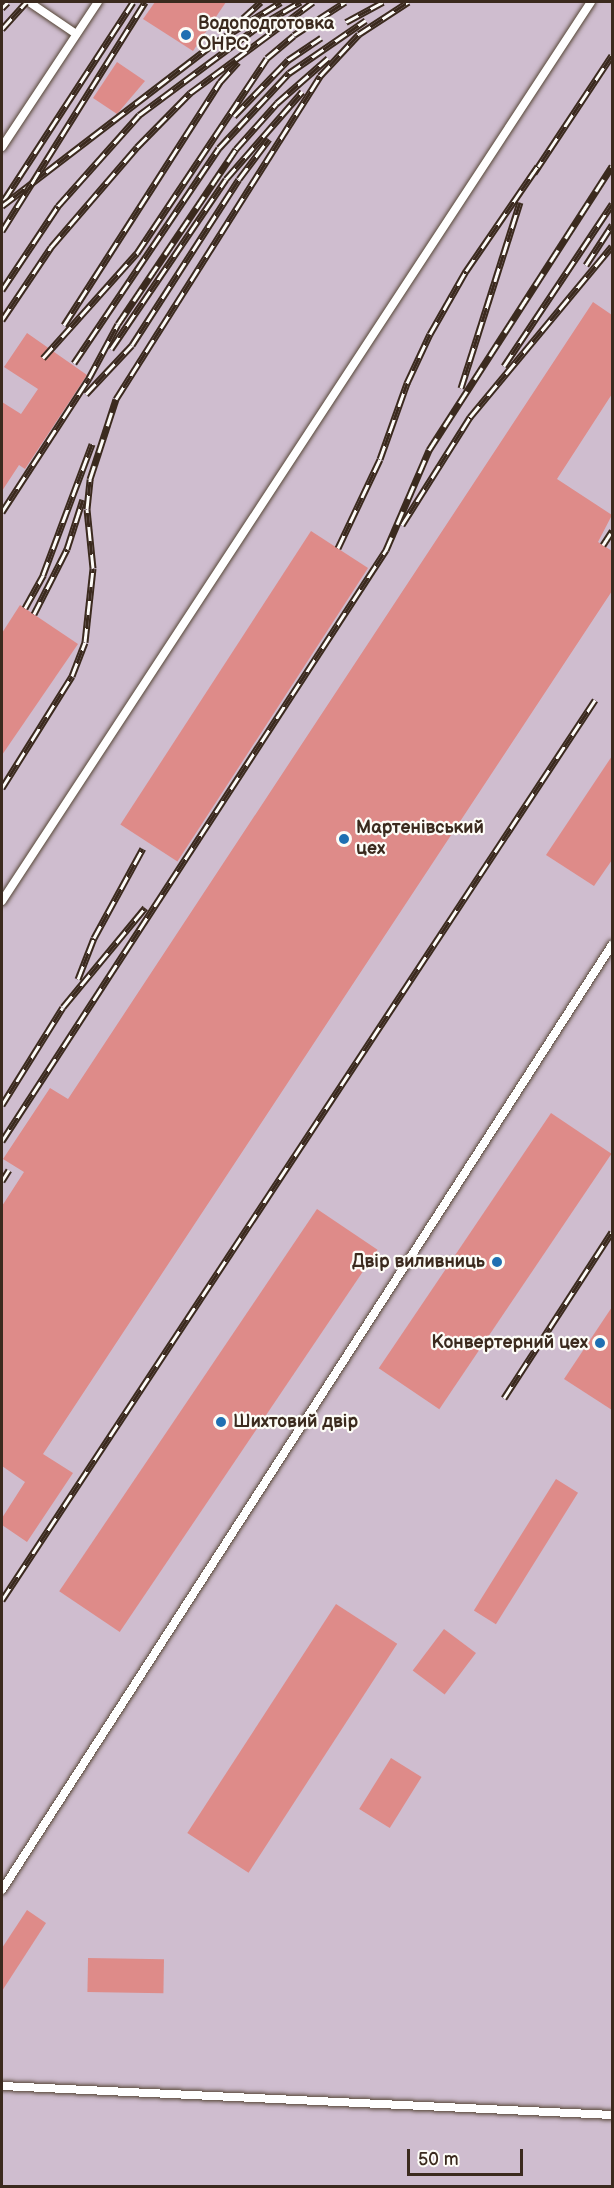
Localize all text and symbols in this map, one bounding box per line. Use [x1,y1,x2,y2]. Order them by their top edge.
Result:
place label: Водоподготовка ОНРС [198,14,334,57]
marker: Водоподготовка ОНРС [179,28,193,42]
place label: Мартенівський цех [356,818,484,860]
marker: Мартенівський цех [337,832,351,846]
place label: Двір виливниць [352,1251,485,1273]
marker: Двір виливниць [490,1255,504,1269]
place label: Конвертерний цех [431,1332,588,1354]
marker: Конвертерний цех [593,1336,607,1350]
place label: Шихтовий двір [233,1411,358,1433]
marker: Шихтовий двір [214,1415,228,1429]
scale bar [410,2137,526,2175]
text: 50 m [418,2149,459,2170]

